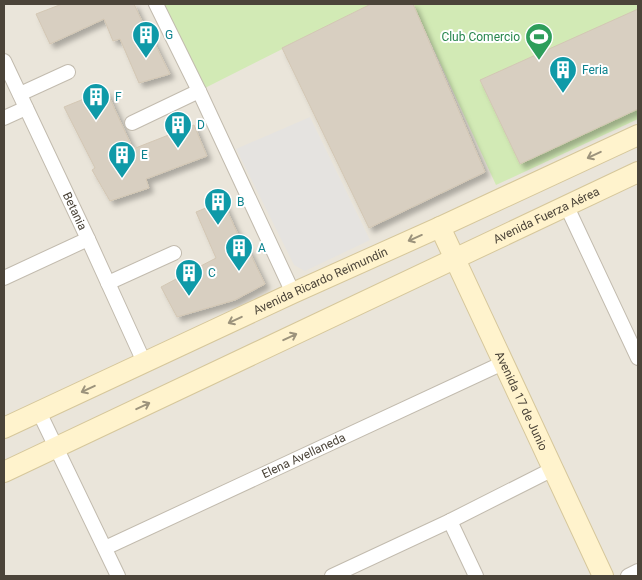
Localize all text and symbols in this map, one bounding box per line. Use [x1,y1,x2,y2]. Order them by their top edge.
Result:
building icon: G [131,20,161,59]
sports icon: Club Comercio [524,22,554,61]
place label: G [165,28,173,42]
place label: Club Comercio [441,30,520,44]
building icon: Feria [548,55,578,94]
place label: Feria [582,63,608,77]
building icon: F [81,82,111,121]
place label: F [115,90,122,104]
building icon: D [163,110,193,149]
place label: D [197,118,205,132]
building icon: E [107,140,137,179]
place label: E [141,148,148,162]
one-way arrow [587,151,602,161]
street label: Avenida Fuerza Aérea [491,184,602,246]
building icon: B [203,187,233,226]
street label: Betania [60,190,90,232]
place label: B [237,195,244,209]
building icon: A [224,233,254,272]
one-way arrow [408,234,423,244]
place label: A [258,241,266,255]
street label: Avenida Ricardo Reimundín [251,244,390,318]
building icon: C [174,258,204,297]
place label: C [208,266,216,280]
one-way arrow [228,316,243,325]
one-way arrow [282,332,297,341]
street label: Avenida 17 de Junio [492,349,550,453]
one-way arrow [81,385,96,394]
one-way arrow [135,401,150,410]
street label: Elena Avellaneda [260,430,348,481]

